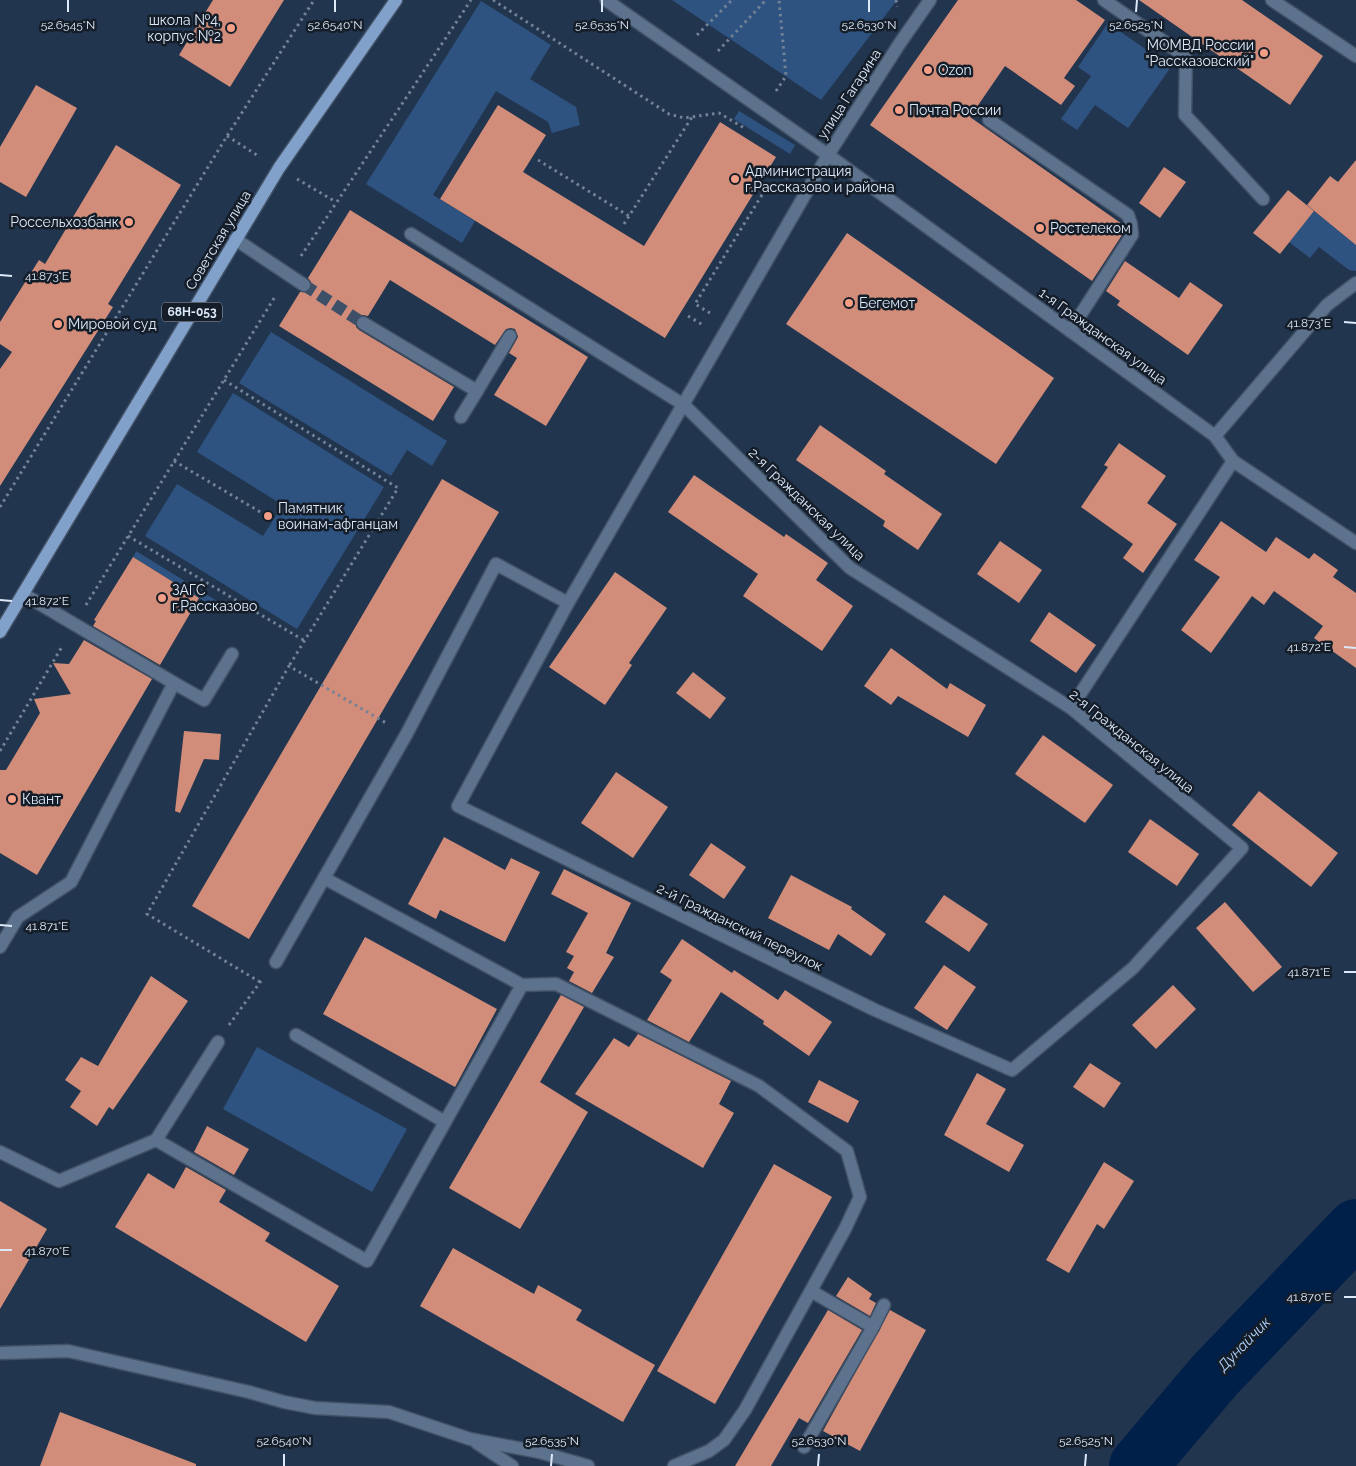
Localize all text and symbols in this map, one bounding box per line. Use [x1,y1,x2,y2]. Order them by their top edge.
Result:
place label: школа №4, корпус №2 [147,12,221,44]
text: 52.6545°N [41,18,95,32]
text: 52.6540°N [308,18,362,32]
text: 52.6535°N [575,18,629,32]
text: 52.6530°N [842,18,896,32]
text: 52.6525°N [1109,18,1163,32]
marker: школа №4, корпус №2 [225,22,237,34]
place label: МОМВД России "Рассказовский" [1146,37,1254,69]
street label: улица Гагарина [814,46,884,142]
marker: МОМВД России "Рассказовский" [1258,47,1270,59]
place label: Ozon [938,62,972,78]
marker: Ozon [922,64,934,76]
place label: Почта России [909,102,1001,118]
marker: Почта России [893,104,905,116]
place label: Администрация г.Рассказово и района [745,163,895,195]
marker: Администрация г.Рассказово и района [729,173,741,185]
street label: Советская улица [182,187,254,293]
place label: Россельхозбанк [10,214,119,230]
marker: Россельхозбанк [123,216,135,228]
place label: Ростелеком [1050,220,1131,236]
marker: Ростелеком [1034,222,1046,234]
text: 41.873°E [25,269,69,283]
street label: 1-я Гражданская улица [1036,284,1170,388]
place label: Бегемот [859,295,915,311]
marker: Бегемот [843,297,855,309]
road number: 68Н-053 [162,302,222,322]
place label: Мировой суд [68,316,157,332]
text: 41.873°E [1287,316,1331,330]
marker: Мировой суд [52,318,64,330]
street label: 2-я Гражданская улица [746,444,868,564]
place label: Памятник воинам-афганцам [278,500,398,532]
marker: Памятник воинам-афганцам [262,510,274,522]
place label: ЗАГС г.Рассказово [172,582,257,614]
marker: ЗАГС г.Рассказово [156,592,168,604]
text: 41.872°E [25,594,69,608]
text: 41.872°E [1287,640,1331,654]
street label: 2-я Гражданская улица [1067,686,1197,796]
place label: Квант [22,791,61,807]
marker: Квант [6,793,18,805]
street label: 2-й Гражданский переулок [654,880,826,974]
text: 41.871°E [26,919,68,933]
text: 41.871°E [1288,965,1330,979]
text: 41.870°E [24,1244,70,1258]
text: 41.870°E [1286,1290,1332,1304]
water label: Дунайчик [1213,1313,1275,1376]
text: 52.6540°N [257,1434,311,1448]
text: 52.6535°N [525,1434,579,1448]
text: 52.6530°N [792,1434,846,1448]
text: 52.6525°N [1059,1434,1113,1448]

